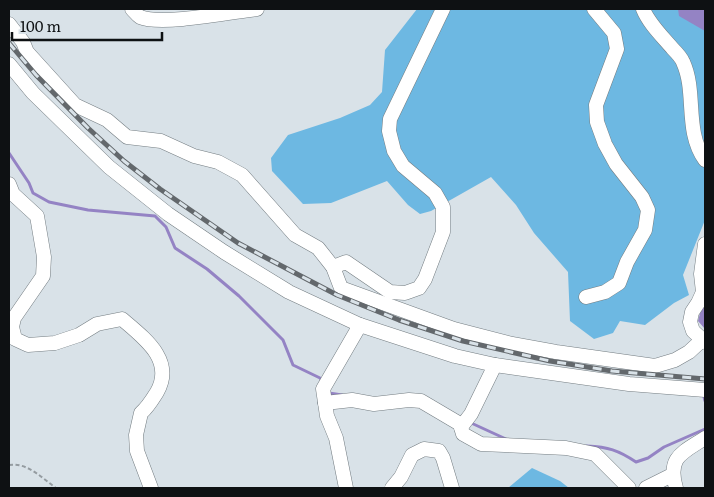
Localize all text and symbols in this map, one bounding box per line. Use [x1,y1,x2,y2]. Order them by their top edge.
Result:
scale bar [12,10,162,42]
text: 100 m [20,14,61,37]

